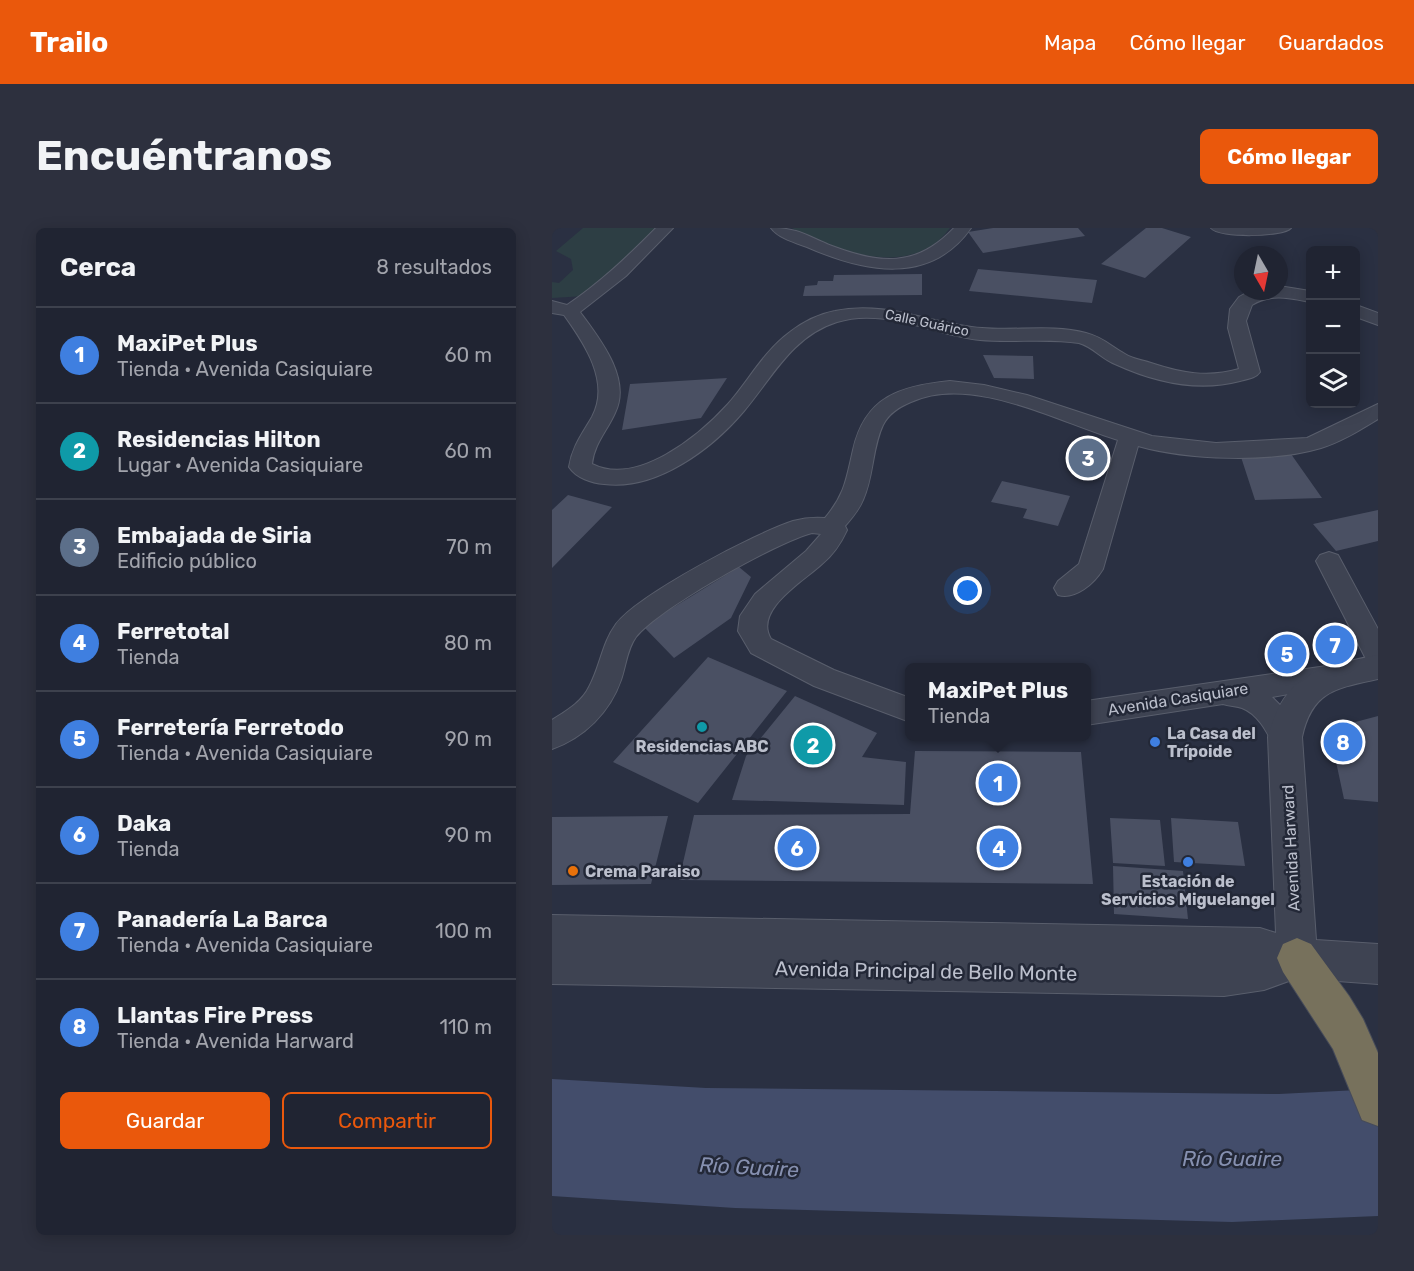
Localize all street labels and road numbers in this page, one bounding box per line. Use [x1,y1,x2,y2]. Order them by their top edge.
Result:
street label: Calle Guárico [884,306,970,340]
street label: Avenida Casiquiare [1106,679,1250,719]
street label: Avenida Harward [1278,784,1304,912]
street label: Avenida Principal de Bello Monte [775,956,1077,986]

